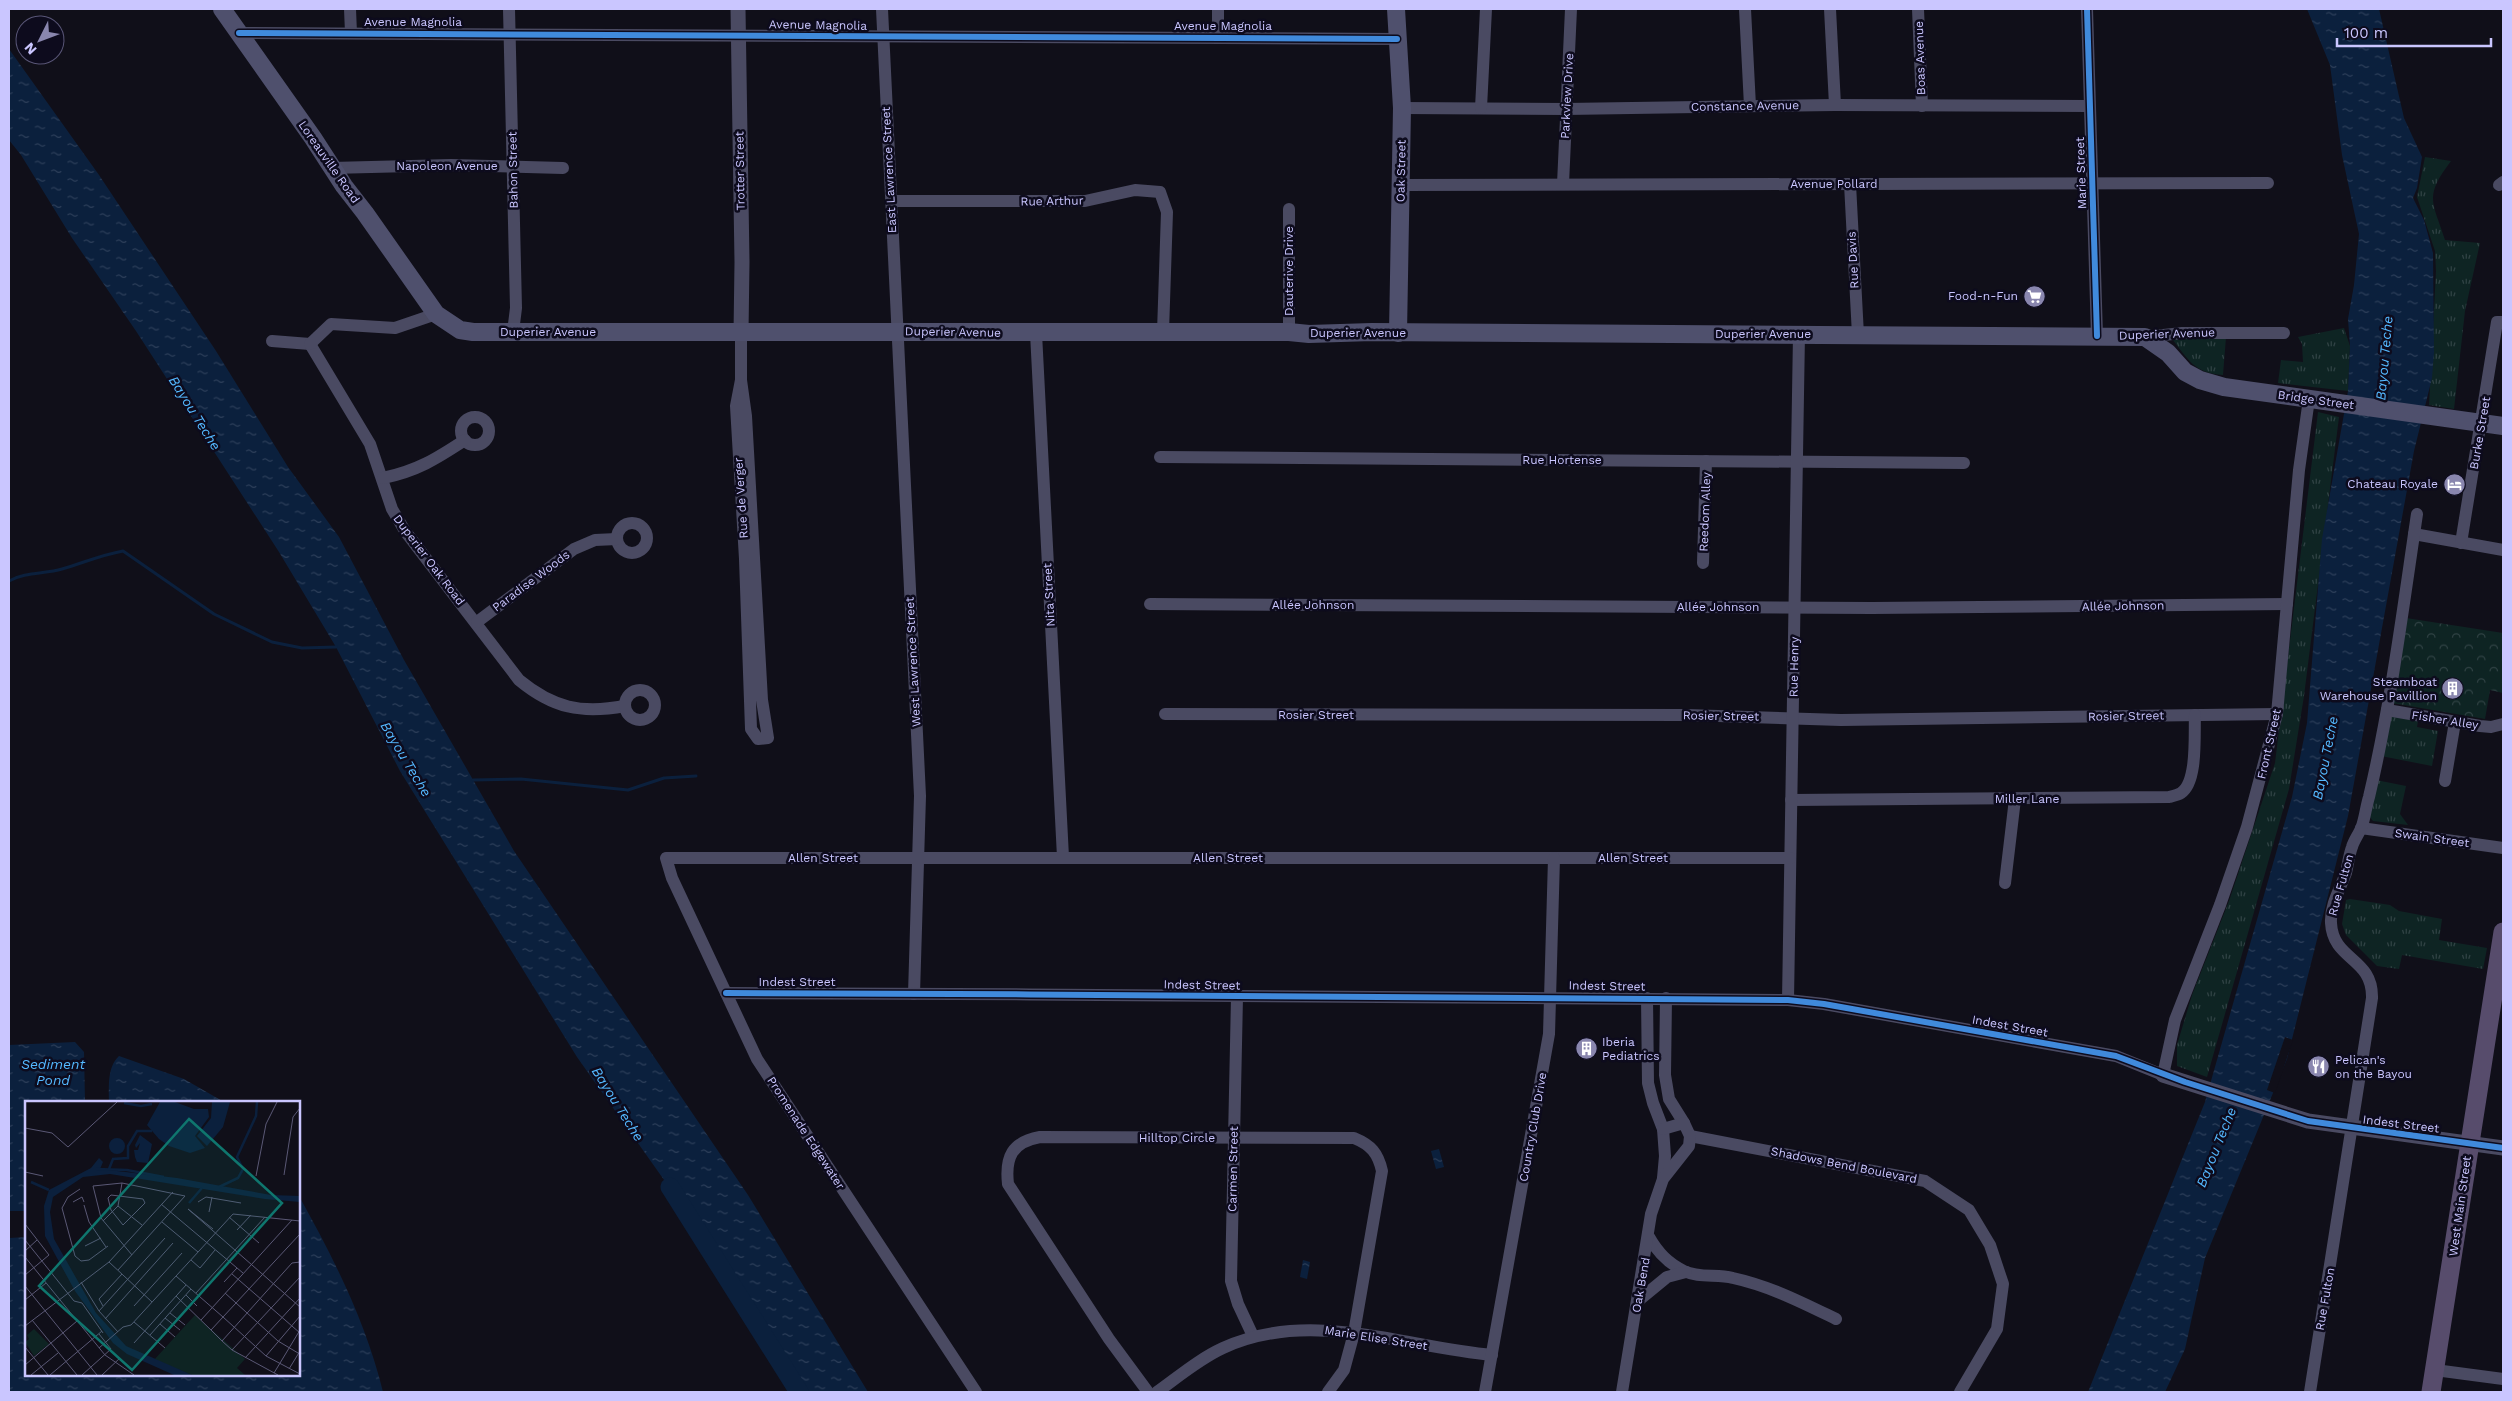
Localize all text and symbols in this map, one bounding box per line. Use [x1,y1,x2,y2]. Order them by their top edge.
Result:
north arrow [15,15,65,65]
street label: Avenue Magnolia [364,15,462,29]
scale bar [2337,15,2491,47]
street label: Avenue Magnolia [769,17,867,33]
street label: Avenue Magnolia [1174,19,1272,33]
street label: Boas Avenue [1912,21,1928,95]
text: 100 m [2344,24,2388,42]
text: N [21,39,40,58]
street label: Parkview Drive [1558,53,1576,139]
street label: Constance Avenue [1691,98,1799,114]
street label: East Lawrence Street [879,106,899,234]
street label: Loreauville Road [295,118,363,206]
street label: Bahon Street [505,131,521,209]
street label: Trotter Street [732,131,748,211]
street label: Marie Street [2073,137,2089,209]
street label: Oak Street [1393,140,1409,202]
street label: Napoleon Avenue [396,159,498,173]
street label: Avenue Pollard [1790,177,1878,191]
street label: Rue Arthur [1020,193,1084,209]
street label: Dauterive Drive [1282,226,1296,316]
street label: Rue Davis [1845,231,1861,289]
supermarket icon: Food-n-Fun [2022,284,2046,308]
place label: Food-n-Fun [1948,289,2018,303]
water label: Bayou Teche [2372,315,2396,401]
street label: Duperier Avenue [905,324,1001,340]
street label: Duperier Avenue [500,325,596,339]
street label: Duperier Avenue [2119,325,2215,343]
street label: Duperier Avenue [1310,326,1406,340]
street label: Duperier Avenue [1715,327,1811,341]
water label: Bayou Teche [166,373,224,453]
street label: Bridge Street [2277,388,2355,412]
street label: Burke Street [2467,395,2493,471]
street label: Rue Hortense [1522,453,1602,467]
street label: Rue de Verger [731,457,751,539]
street label: Reedom Alley [1697,471,1713,552]
hotel icon: Chateau Royale [2442,472,2466,496]
place label: Chateau Royale [2347,477,2438,491]
street label: Duperier Oak Road [390,512,468,608]
street label: Paradise Woods [490,547,572,615]
street label: Nita Street [1040,563,1058,627]
street label: West Lawrence Street [903,597,923,727]
street label: Allée Johnson [1272,598,1354,612]
street label: Allée Johnson [2082,598,2164,614]
street label: Allée Johnson [1677,600,1759,614]
street label: Rue Henry [1786,636,1802,697]
place label: Steamboat Warehouse Pavillion [2320,675,2437,703]
building icon: Steamboat Warehouse Pavillion [2441,677,2465,701]
street label: Rosier Street [1278,708,1354,722]
street label: Rosier Street [1683,708,1759,724]
street label: Rosier Street [2088,708,2164,724]
street label: Front Street [2254,708,2284,780]
street label: Fisher Alley [2411,708,2480,732]
water label: Bayou Teche [2309,715,2341,801]
water label: Bayou Teche [377,719,435,799]
street label: Miller Lane [1995,792,2059,806]
street label: Swain Street [2394,826,2470,850]
street label: Allen Street [788,851,858,865]
street label: Allen Street [1193,851,1263,865]
street label: Allen Street [1598,851,1668,865]
street label: Rue Fulton [2326,853,2356,917]
street label: Indest Street [759,975,835,989]
street label: Indest Street [1163,977,1241,993]
street label: Indest Street [1568,978,1646,994]
street label: Indest Street [1971,1012,2049,1040]
place label: Iberia Pediatrics [1602,1035,1660,1063]
building icon: Iberia Pediatrics [1574,1037,1598,1061]
place label: Pelican's on the Bayou [2335,1053,2412,1081]
restaurant icon: Pelican's on the Bayou [2307,1055,2331,1079]
water label: Sediment Pond [21,1056,85,1088]
water label: Bayou Teche [589,1064,647,1144]
street label: Country Club Drive [1516,1071,1550,1183]
street label: Promenade Edgewater [764,1074,848,1192]
inset map [25,1101,300,1376]
water label: Bayou Teche [2193,1105,2239,1189]
street label: Indest Street [2362,1112,2440,1136]
street label: Carmen Street [1225,1126,1241,1212]
street label: Hilltop Circle [1139,1131,1215,1145]
street label: Shadows Bend Boulevard [1770,1144,1918,1186]
street label: West Main Street [2446,1155,2474,1257]
street label: Oak Bend [1629,1256,1653,1314]
street label: Rue Fulton [2313,1266,2337,1332]
street label: Marie Elise Street [1324,1323,1428,1353]

